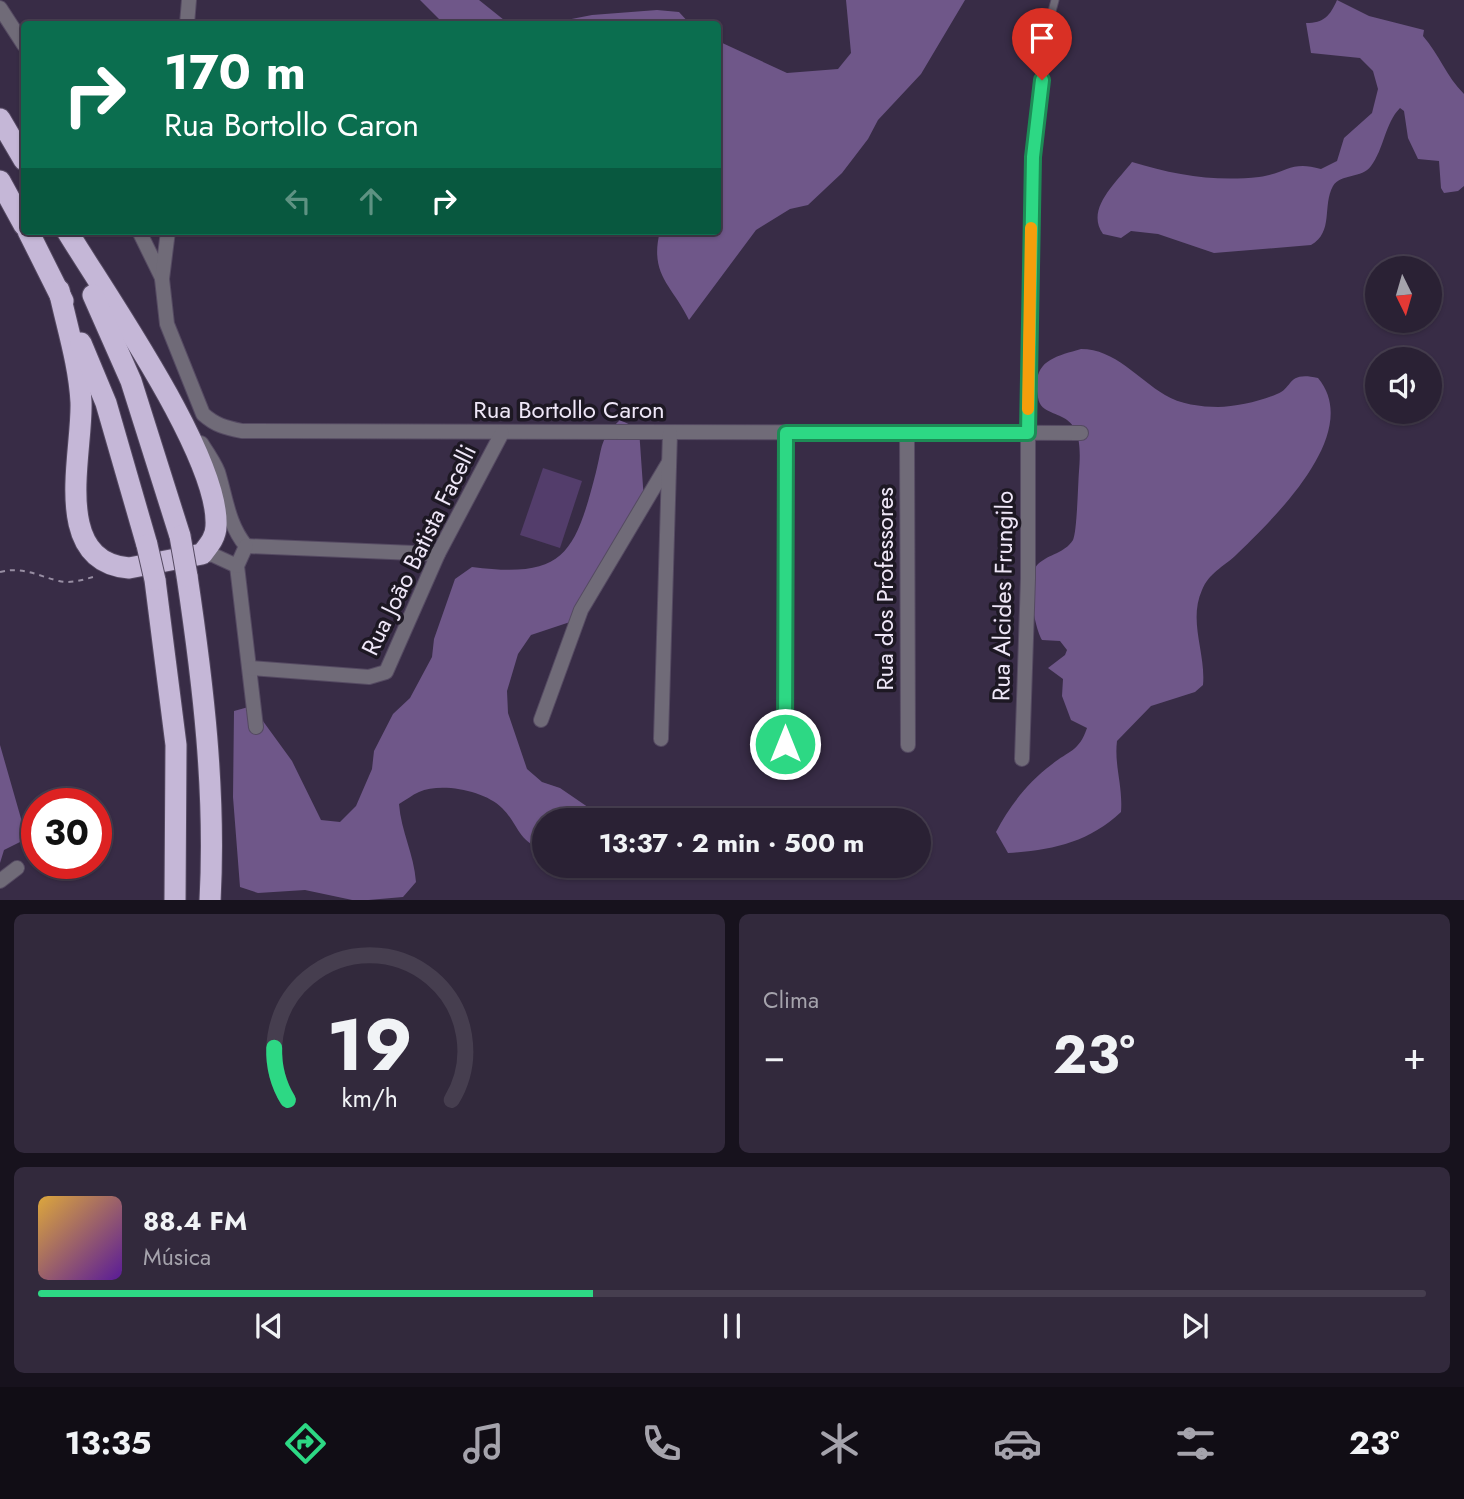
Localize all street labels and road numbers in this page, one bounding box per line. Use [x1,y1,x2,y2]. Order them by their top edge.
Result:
street label: Rua Bortollo Caron [473,392,665,427]
street label: Rua João Batista Facelli [352,438,485,661]
street label: Rua dos Professores [867,487,902,691]
street label: Rua Alcides Frungilo [983,491,1022,701]

